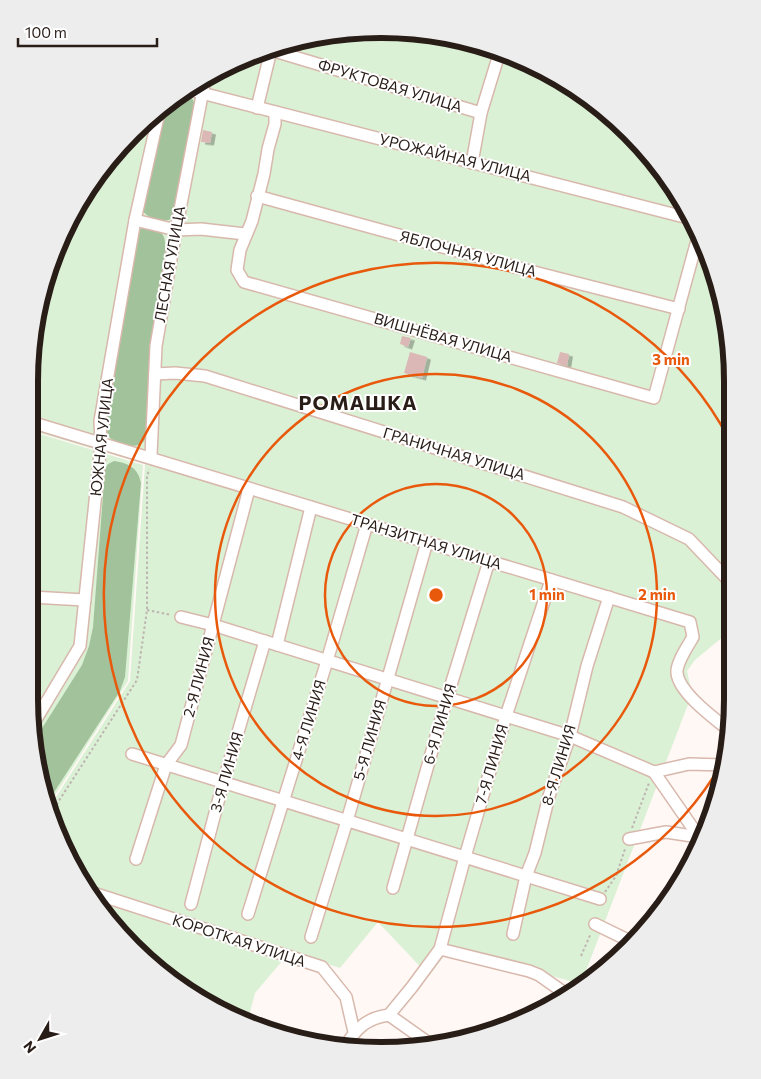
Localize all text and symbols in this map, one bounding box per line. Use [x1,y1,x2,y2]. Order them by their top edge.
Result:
scale bar [18,15,156,47]
text: 100 m [25,23,67,41]
street label: ФРУКТОВАЯ УЛИЦА [316,55,464,116]
street label: УРОЖАЙНАЯ УЛИЦА [377,129,533,185]
street label: ЛЕСНАЯ УЛИЦА [150,204,188,324]
street label: ЯБЛОЧНАЯ УЛИЦА [398,226,539,280]
street label: ВИШНЁВАЯ УЛИЦА [372,309,514,365]
text: 3 min [652,350,690,368]
street label: ЮЖНАЯ УЛИЦА [86,377,116,497]
district label: РОМАШКА [298,390,418,414]
street label: ГРАНИЧНАЯ УЛИЦА [381,423,528,483]
street label: ТРАНЗИТНАЯ УЛИЦА [349,509,504,573]
text: 1 min [529,585,565,603]
text: 2 min [638,585,676,603]
centre of rings [427,586,445,604]
street label: 2-Я ЛИНИЯ [179,634,217,719]
street label: 4-Я ЛИНИЯ [287,677,329,762]
street label: 6-Я ЛИНИЯ [419,681,459,766]
street label: 5-Я ЛИНИЯ [349,697,389,782]
street label: 7-Я ЛИНИЯ [471,722,511,806]
street label: 8-Я ЛИНИЯ [537,722,579,807]
street label: 3-Я ЛИНИЯ [206,729,246,814]
street label: КОРОТКАЯ УЛИЦА [170,910,308,970]
north arrow [15,1014,65,1064]
text: N [20,1038,39,1057]

